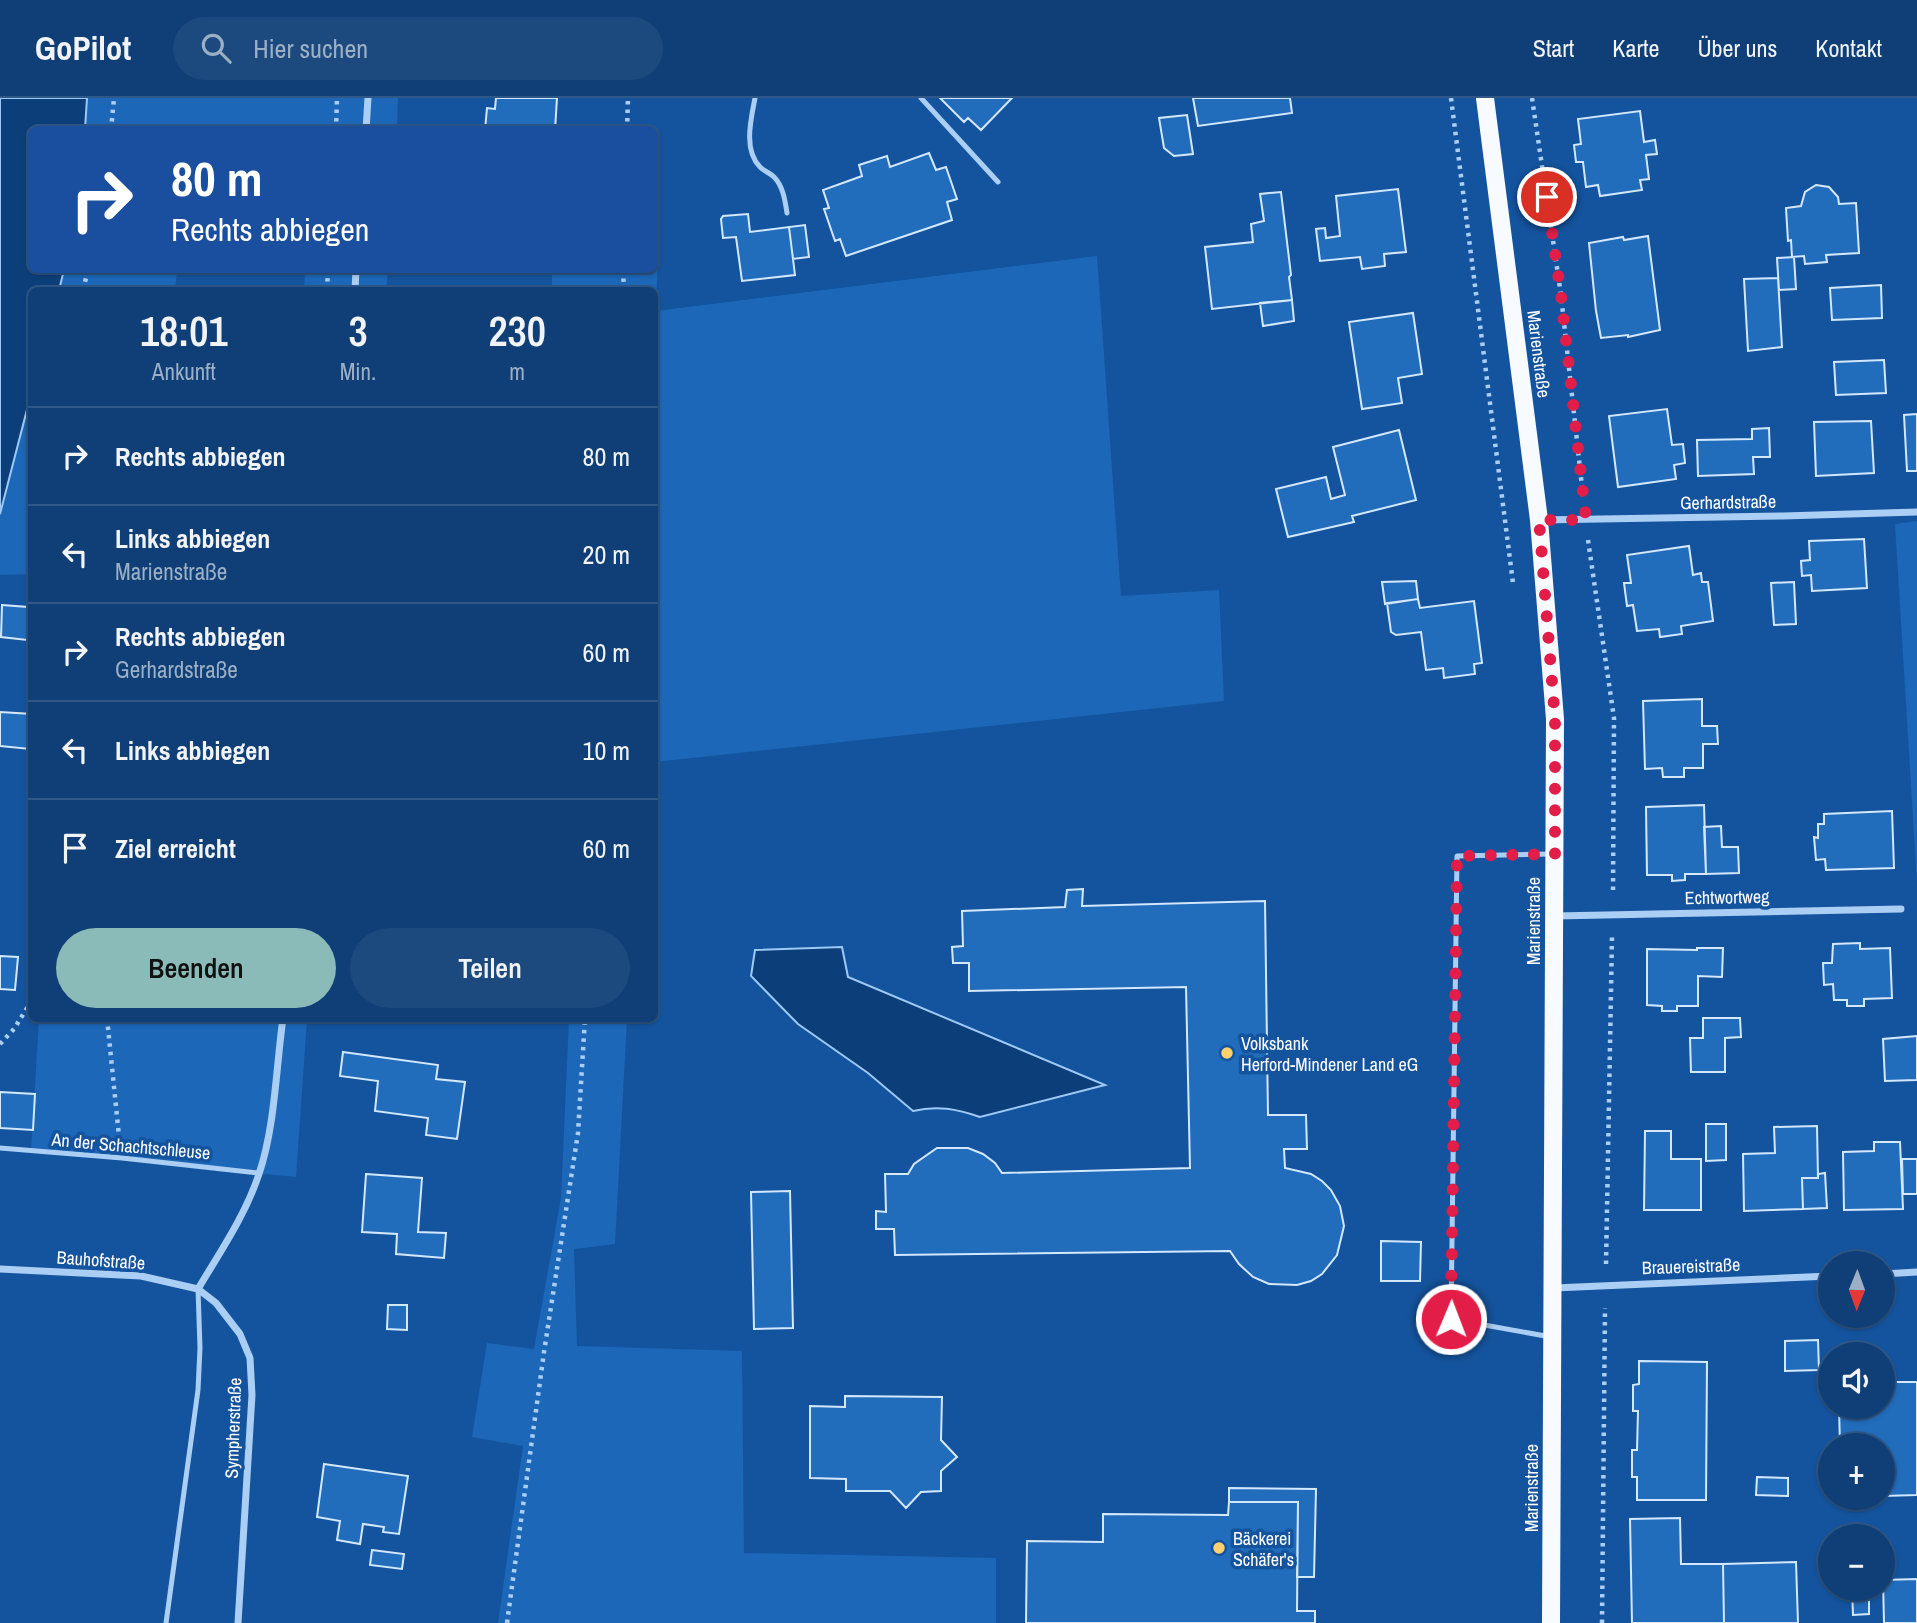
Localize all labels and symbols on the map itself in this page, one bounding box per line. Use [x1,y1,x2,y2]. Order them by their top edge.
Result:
pin [1517,167,1577,227]
street label: Marienstraße [1521,309,1557,399]
street label: Gerhardstraße [1680,489,1776,515]
street label: Marienstraße [1521,877,1546,965]
street label: Echtwortweg [1685,884,1770,910]
place label: Volksbank Herford-Mindener Land eG [1241,1031,1418,1077]
marker: Volksbank Herford-Mindener Land eG [1219,1045,1235,1061]
street label: An der Schachtschleuse [50,1127,211,1165]
street label: Bauhofstraße [56,1244,146,1276]
north arrow [1818,1251,1895,1328]
street label: Brauereistraße [1641,1252,1741,1280]
position arrow [1414,1282,1488,1356]
street label: Sympherstraße [219,1377,247,1479]
street label: Marienstraße [1519,1444,1544,1532]
place label: Bäckerei Schäfer's [1233,1526,1294,1572]
marker: Bäckerei Schäfer's [1211,1540,1227,1556]

